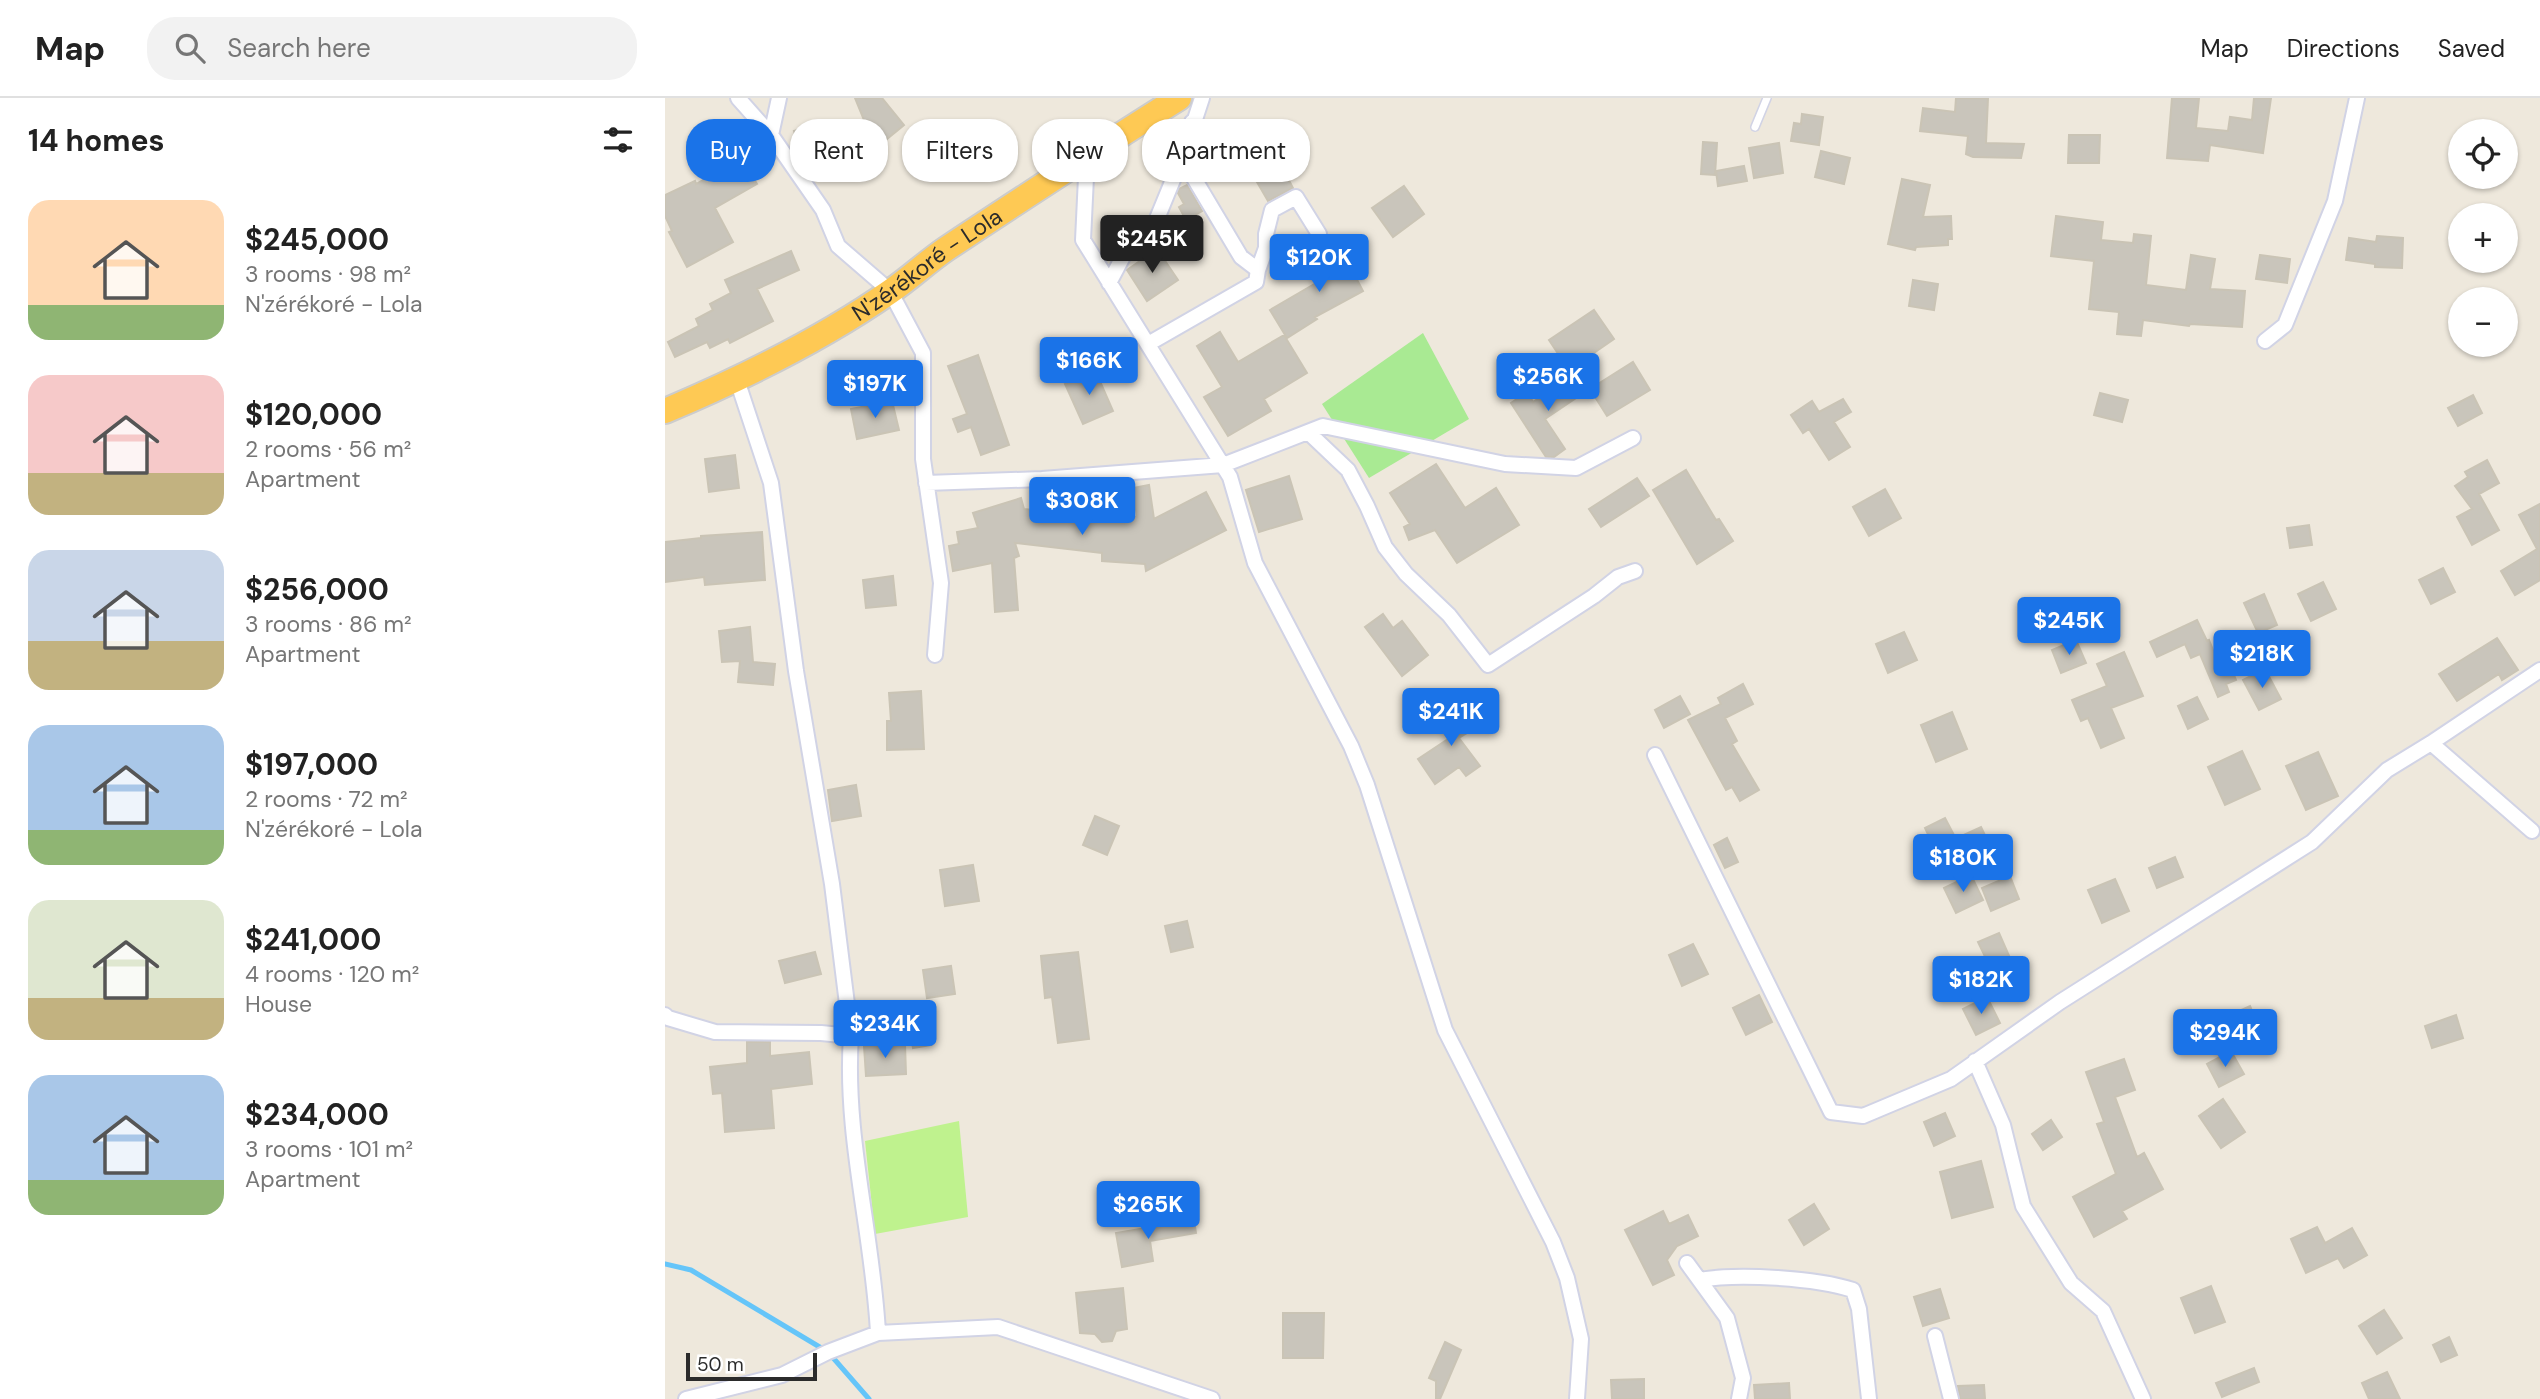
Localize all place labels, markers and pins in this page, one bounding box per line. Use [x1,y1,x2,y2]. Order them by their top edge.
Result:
pin: $245K [1103,216,1201,275]
pin: $120K [1270,234,1368,294]
pin: $166K [1040,338,1138,397]
pin: $256K [1499,354,1597,413]
pin: $197K [826,360,924,420]
pin: $308K [1033,478,1131,537]
pin: $245K [2020,598,2118,657]
pin: $218K [2213,630,2311,690]
pin: $241K [1402,688,1500,748]
pin: $180K [1914,834,2012,894]
pin: $182K [1932,956,2030,1016]
pin: $234K [836,1000,934,1060]
pin: $294K [2176,1010,2274,1069]
pin: $265K [1099,1182,1197,1241]

